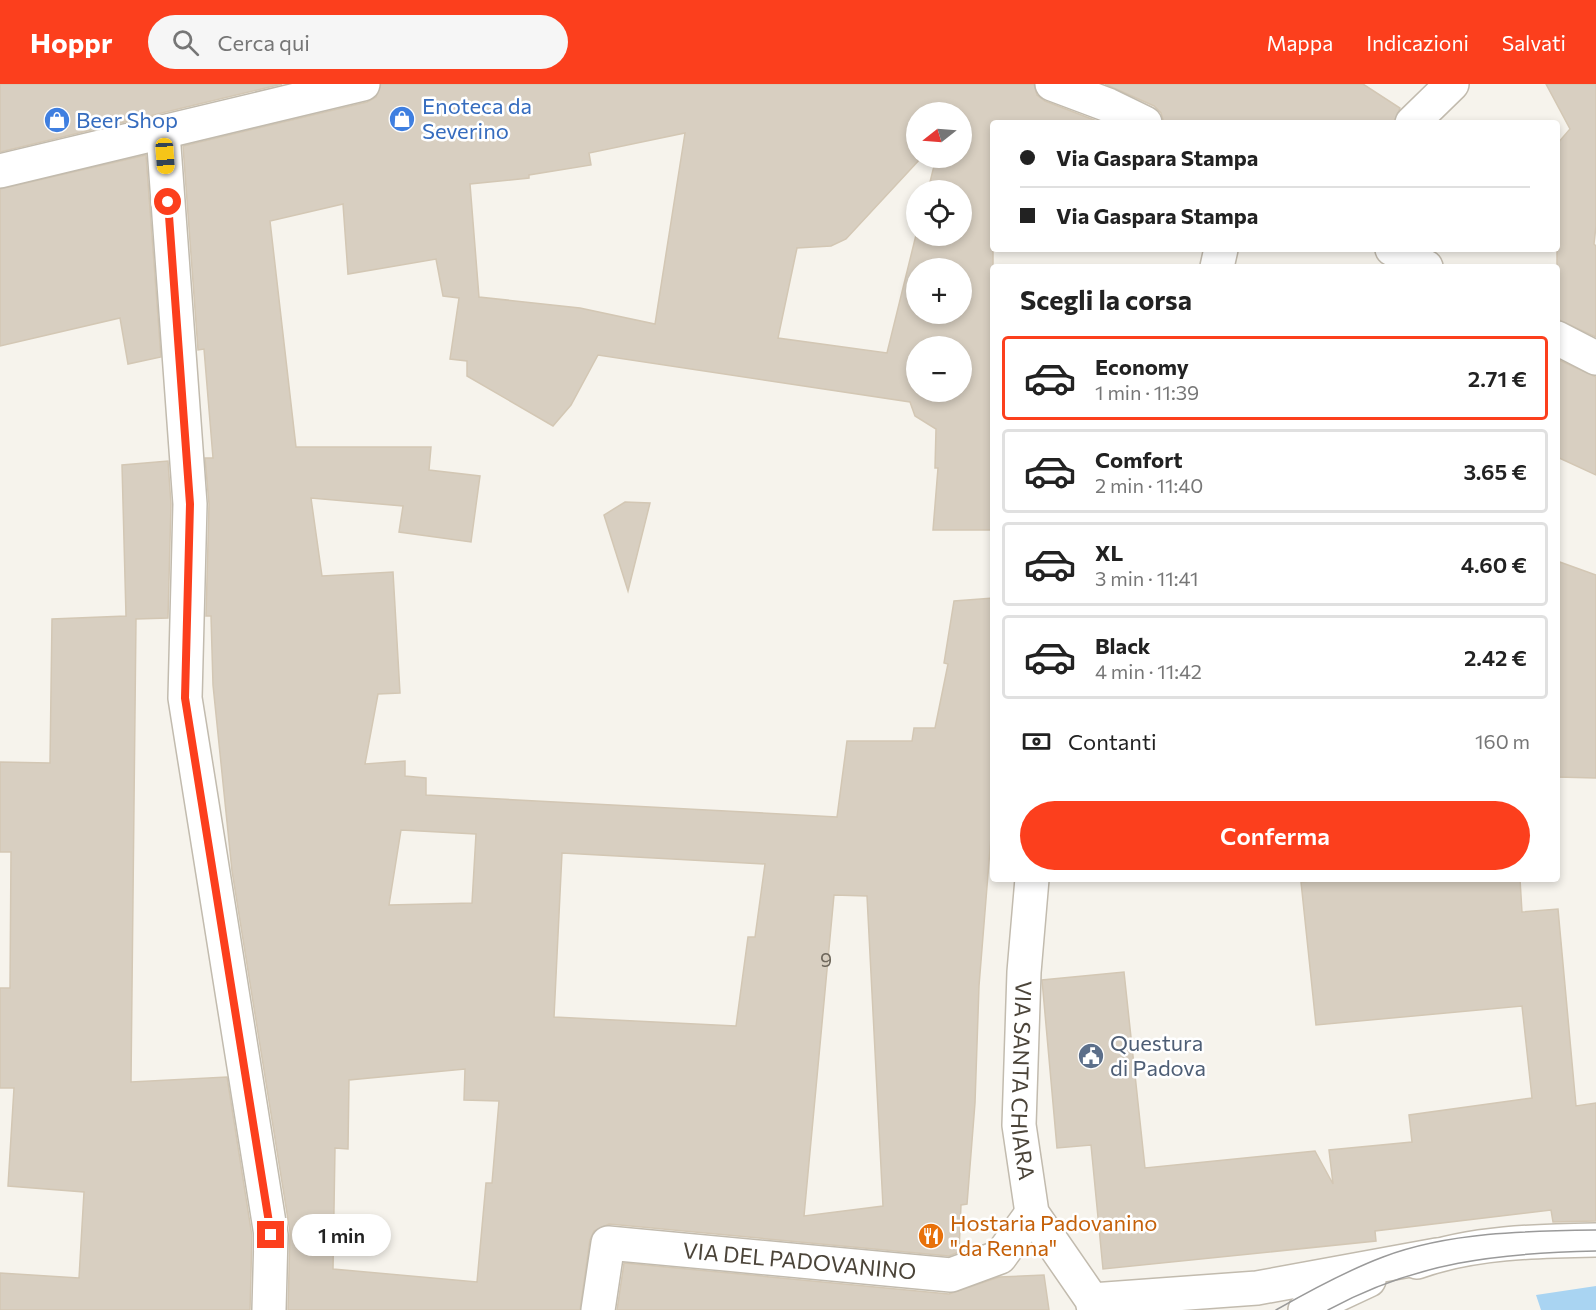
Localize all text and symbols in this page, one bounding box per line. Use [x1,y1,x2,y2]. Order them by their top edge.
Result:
search box [148,15,568,69]
text: Hoppr [30,25,112,59]
icon: search [169,26,202,59]
text: Cerca qui [217,29,310,56]
text: Mappa [1266,30,1333,55]
text: Indicazioni [1366,30,1469,55]
text: Salvati [1502,30,1566,55]
place label: Enoteca da Severino [422,92,532,144]
north arrow [906,102,972,168]
map controls [906,102,972,402]
shop icon: Enoteca da Severino [387,104,417,134]
shop icon: Beer Shop [42,105,72,135]
place label: Beer Shop [76,106,178,133]
car [155,137,175,175]
text: Via Gaspara Stampa [1056,144,1258,171]
button: locate [906,180,972,246]
route start [154,188,181,215]
text: Via Gaspara Stampa [1056,202,1258,229]
button: + [906,258,972,324]
text: Scegli la corsa [1020,283,1192,316]
button: − [906,336,972,402]
icon: car [1023,351,1077,405]
text: Economy [1095,353,1189,380]
text: 2.71 € [1468,365,1527,392]
text: 1 min · 11:39 [1095,380,1199,404]
icon: car [1023,444,1077,498]
text: Comfort [1095,446,1183,473]
text: 3.65 € [1463,458,1527,485]
text: 2 min · 11:40 [1095,473,1203,497]
icon: car [1023,537,1077,591]
text: XL [1095,539,1123,566]
text: 4.60 € [1461,551,1527,578]
text: 3 min · 11:41 [1095,566,1198,590]
icon: car [1023,630,1077,684]
text: Black [1095,632,1150,659]
text: 2.42 € [1464,644,1527,671]
text: 4 min · 11:42 [1095,659,1202,683]
icon: cash [1020,725,1053,758]
text: Contanti [1068,728,1157,755]
text: 160 m [1475,729,1530,753]
button: Conferma [1020,801,1530,870]
house number: 9 [820,947,832,971]
street label: VIA SANTA CHIARA [1006,980,1041,1182]
place label: Questura di Padova [1110,1029,1206,1081]
public building icon: Questura di Padova [1076,1041,1106,1071]
place label: Hostaria Padovanino "da Renna" [950,1209,1157,1261]
callout: 1 min [292,1214,391,1256]
route end [257,1221,284,1248]
restaurant icon: Hostaria Padovanino "da Renna" [916,1221,946,1251]
text: 1 min [318,1223,365,1247]
street label: VIA DEL PADOVANINO [682,1236,917,1285]

